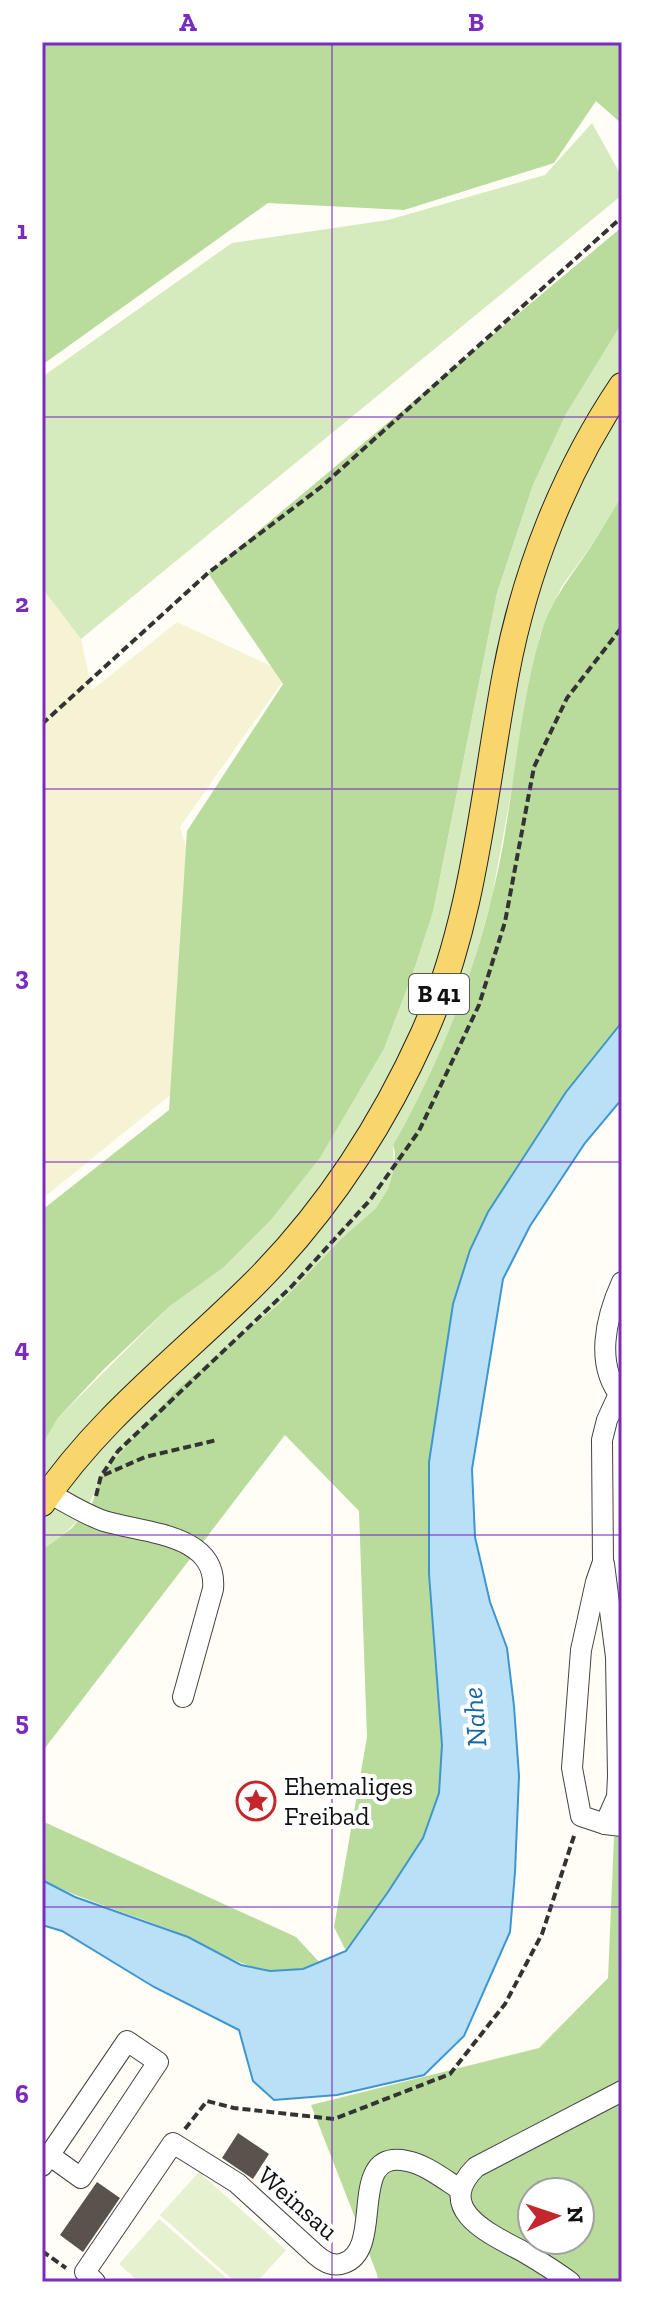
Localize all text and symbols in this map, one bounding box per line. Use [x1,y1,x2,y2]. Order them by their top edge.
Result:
text: A [179,6,197,38]
text: B [468,6,484,38]
text: 1 [17,214,28,246]
text: 2 [15,587,29,619]
text: 3 [15,960,29,992]
road number: B 41 [409,974,469,1014]
text: 4 [15,1332,30,1364]
water label: Nahe [455,1686,494,1748]
text: 5 [15,1705,29,1737]
place label: Ehemaliges Freibad [284,1770,413,1832]
place icon: Ehemaliges Freibad [235,1780,277,1822]
text: 6 [15,2078,29,2110]
street label: Weinsau [251,2159,345,2247]
north arrow [516,2176,596,2256]
text: N [562,2206,589,2224]

